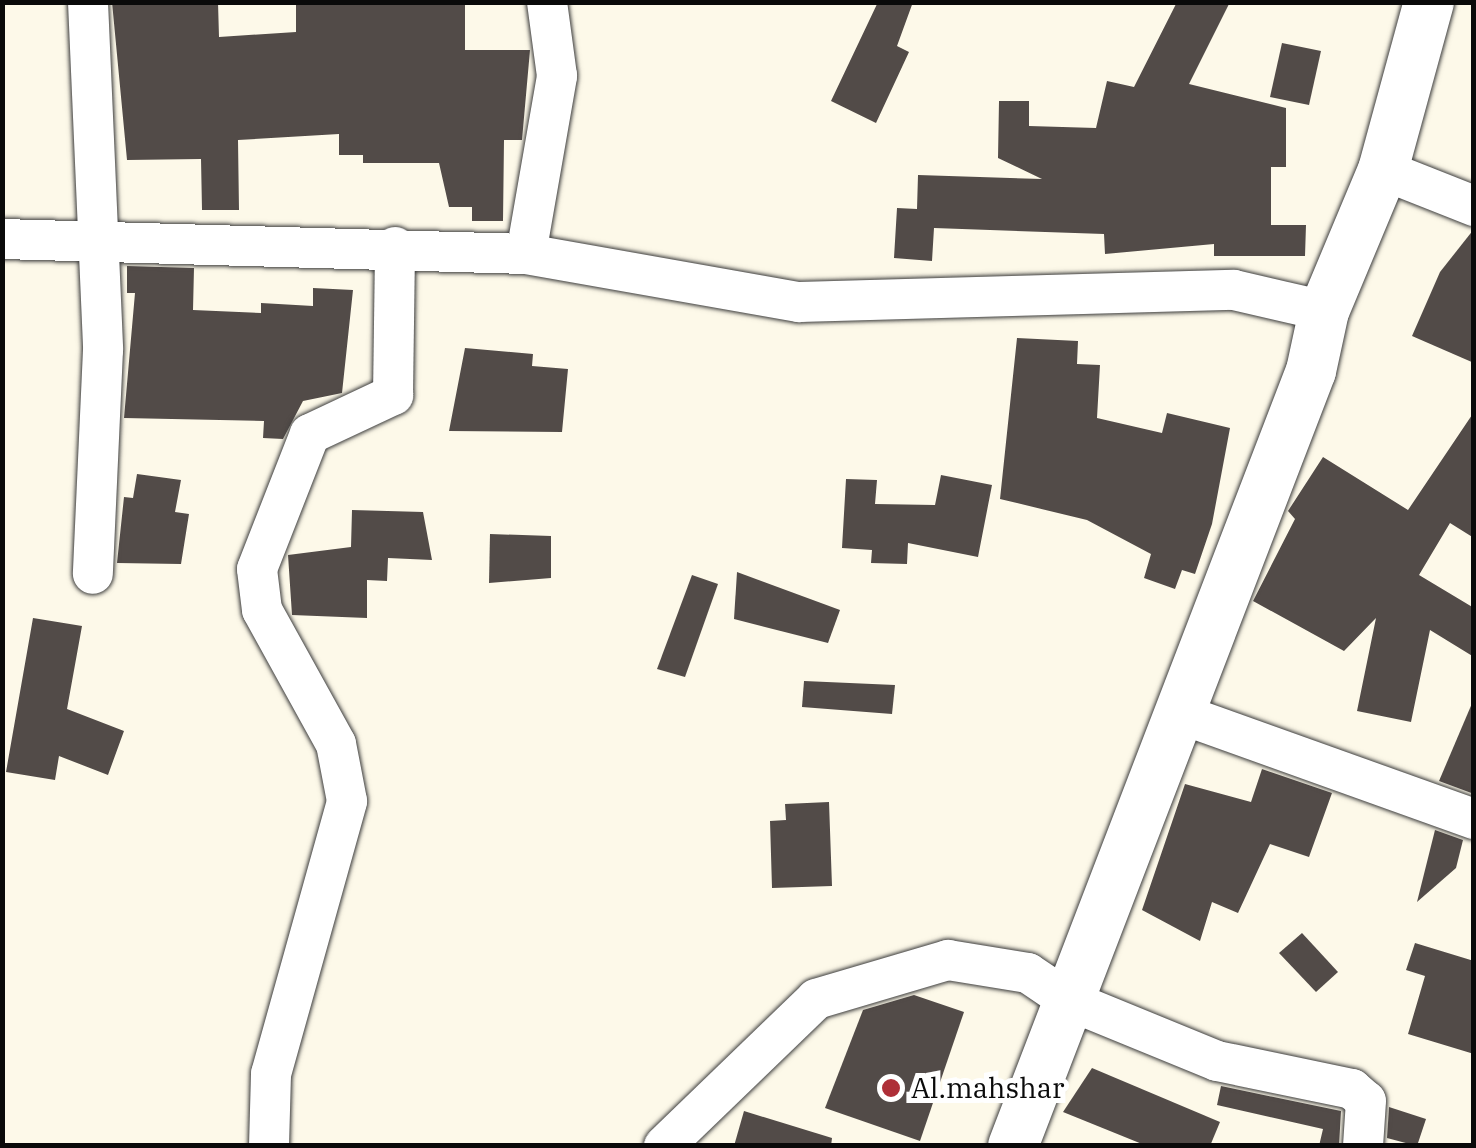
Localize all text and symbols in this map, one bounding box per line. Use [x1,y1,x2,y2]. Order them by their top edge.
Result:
place label: Al.mahshar [911,1071,1064,1105]
marker: Al.mahshar [880,1077,902,1099]

